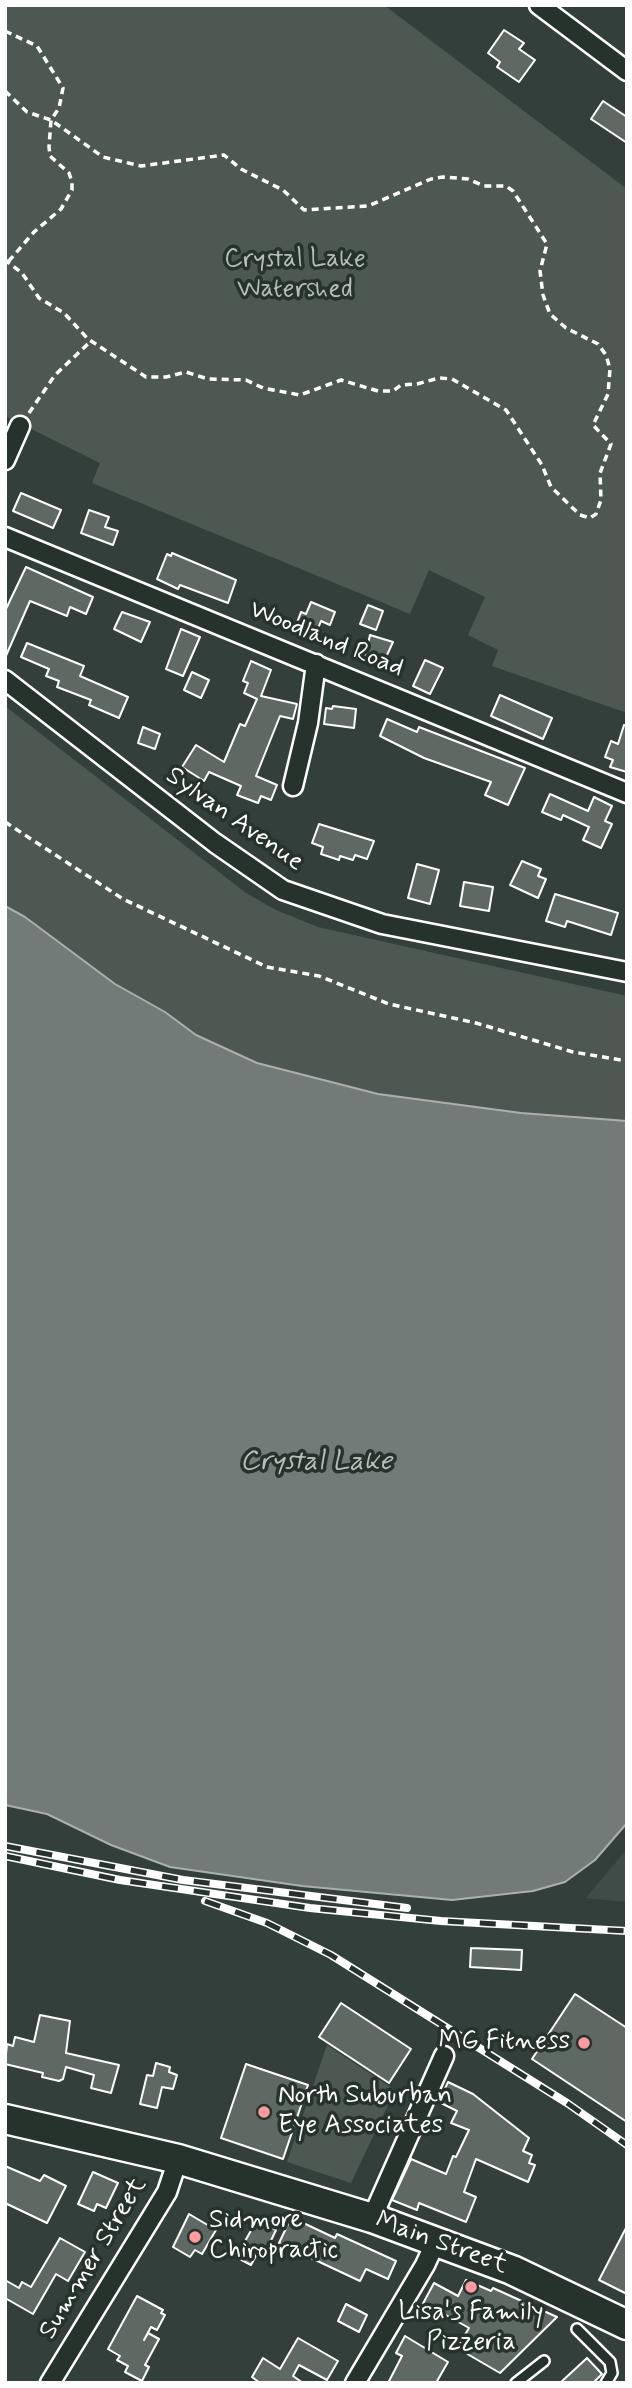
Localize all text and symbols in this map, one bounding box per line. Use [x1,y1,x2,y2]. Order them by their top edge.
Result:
park label: Crystal Lake Watershed [224,245,366,306]
street label: Woodland Road [244,595,408,685]
street label: Sylvan Avenue [159,761,309,879]
water label: Crystal Lake [240,1446,392,1480]
place label: MG Fitness [439,2027,570,2059]
marker: MG Fitness [576,2035,592,2051]
place label: North Suburban Eye Associates [278,2081,452,2142]
marker: North Suburban Eye Associates [256,2104,272,2120]
street label: Summer Street [33,2173,155,2345]
place label: Sidmore Chiropractic [209,2206,338,2268]
street label: Main Street [371,2206,511,2282]
marker: Sidmore Chiropractic [187,2229,203,2245]
marker: Lisa's Family Pizzeria [463,2279,479,2295]
place label: Lisa's Family Pizzeria [399,2298,543,2360]

